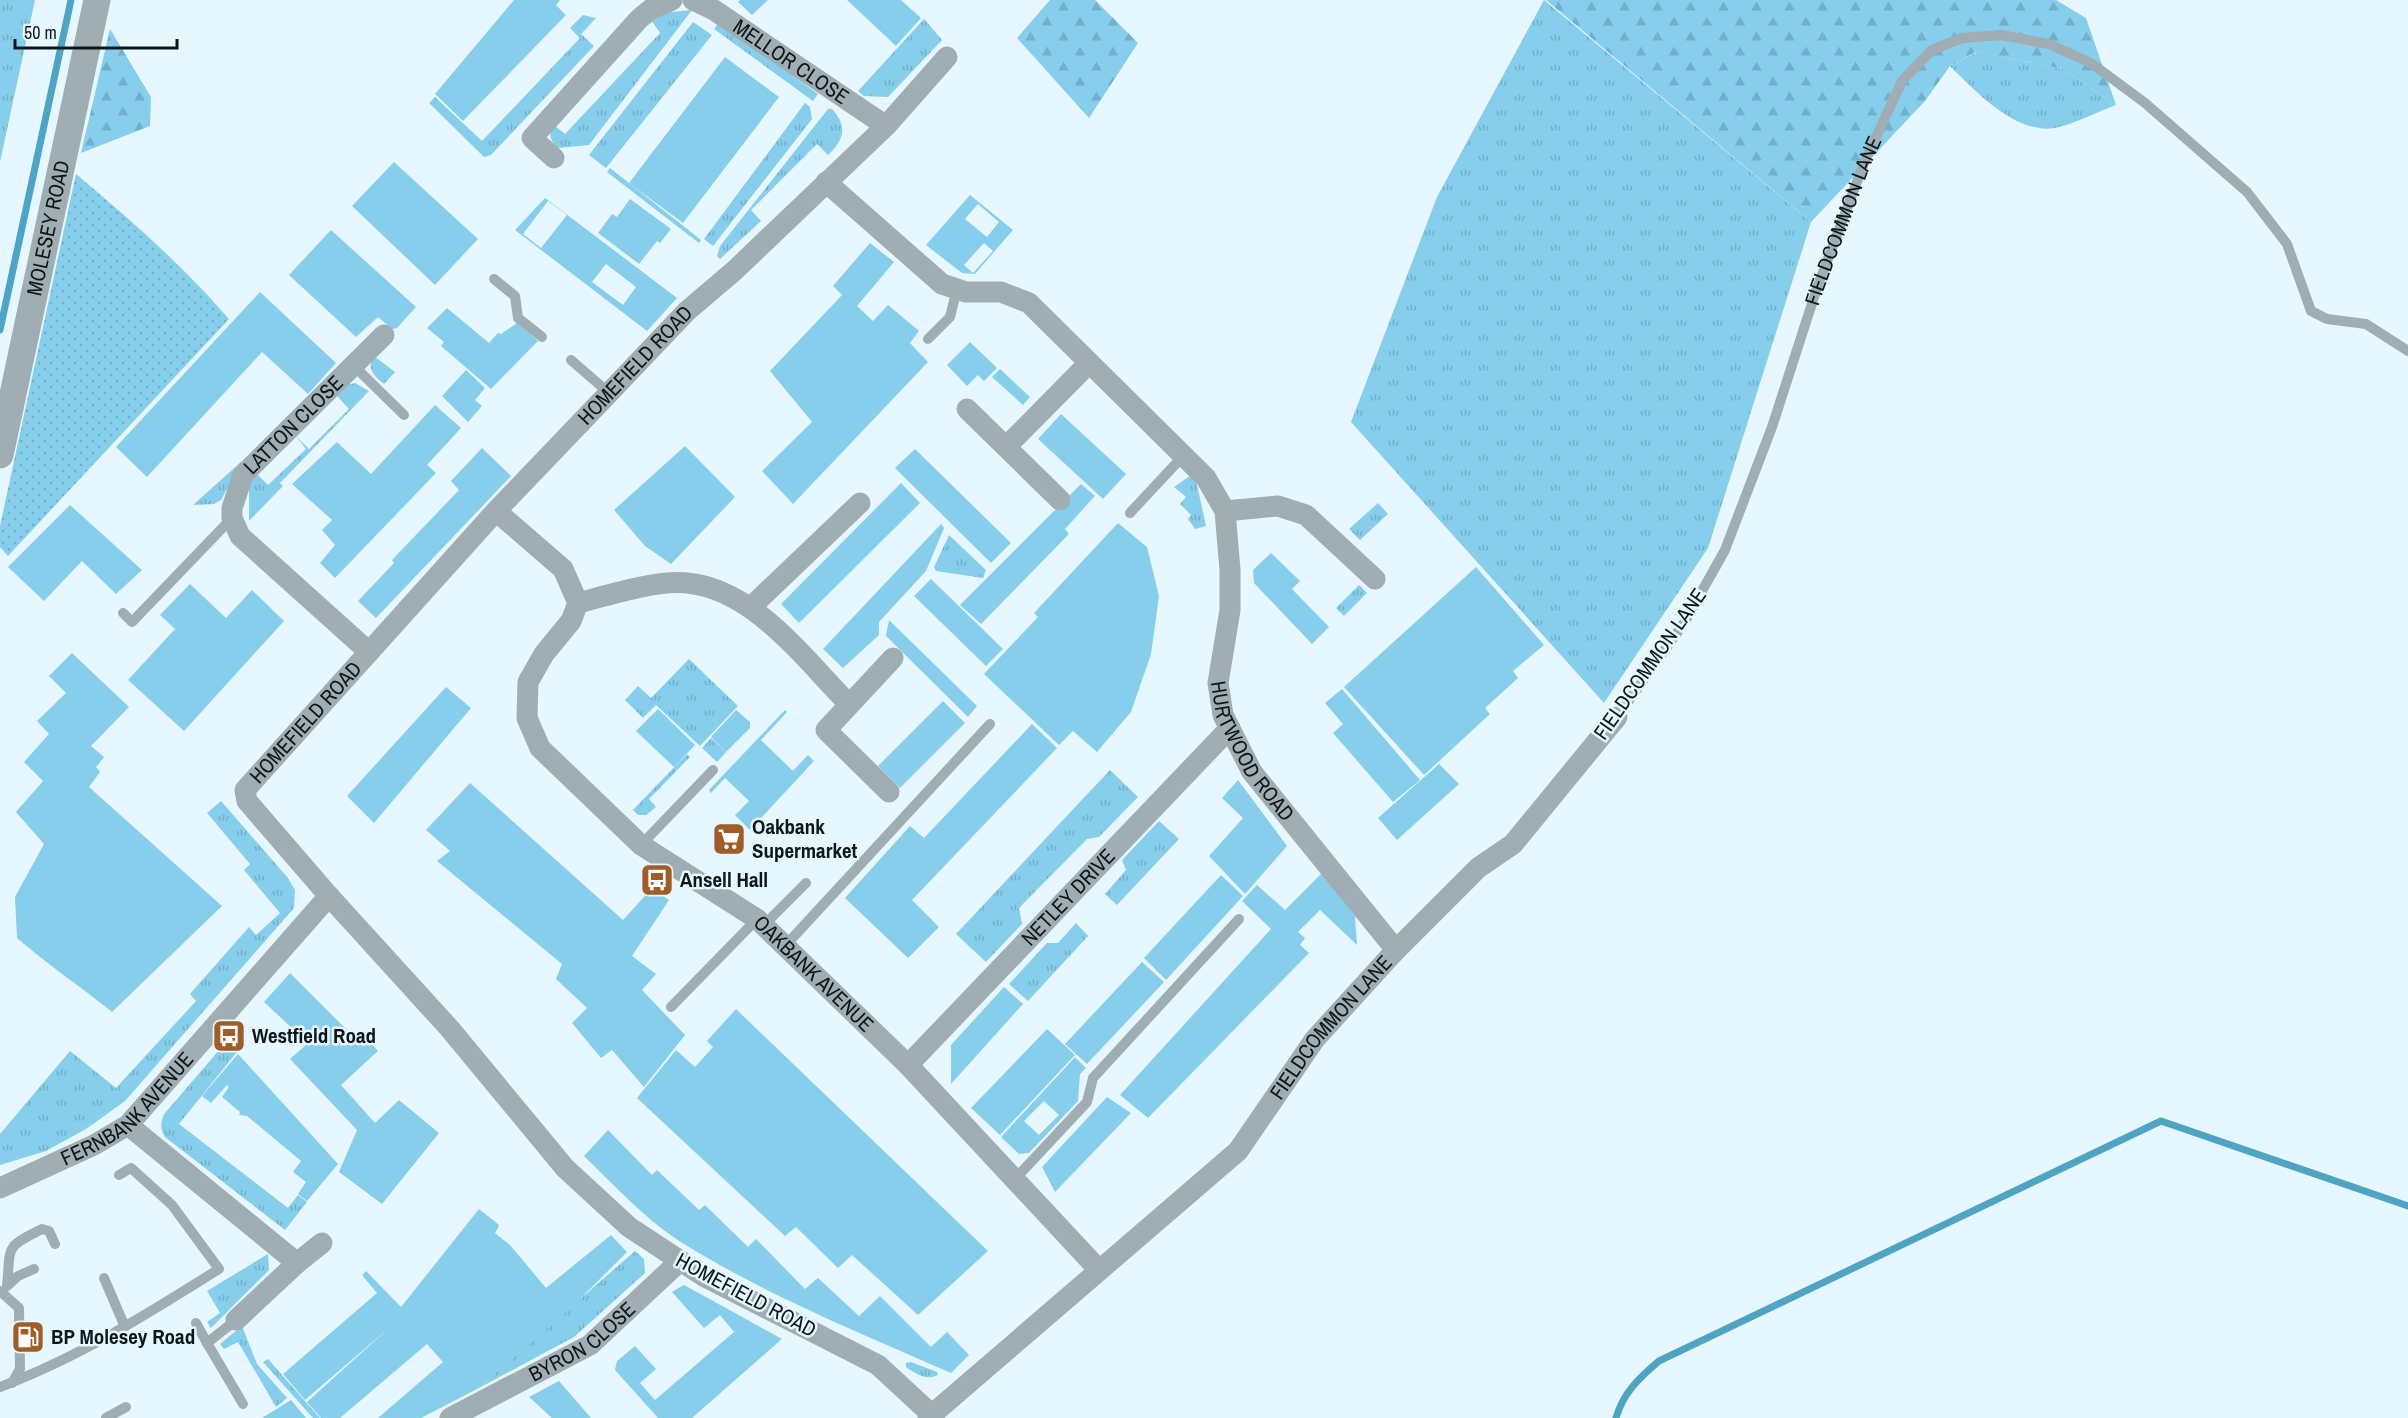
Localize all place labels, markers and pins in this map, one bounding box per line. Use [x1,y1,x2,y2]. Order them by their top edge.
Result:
place label: Oakbank Supermarket [752,812,858,865]
supermarket icon: Oakbank Supermarket [711,821,747,857]
bus stop icon: Ansell Hall [639,862,675,898]
place label: Ansell Hall [680,865,768,894]
bus stop icon: Westfield Road [211,1018,247,1054]
place label: Westfield Road [252,1021,376,1050]
fuel station icon: BP Molesey Road [10,1319,46,1355]
place label: BP Molesey Road [51,1322,195,1351]

